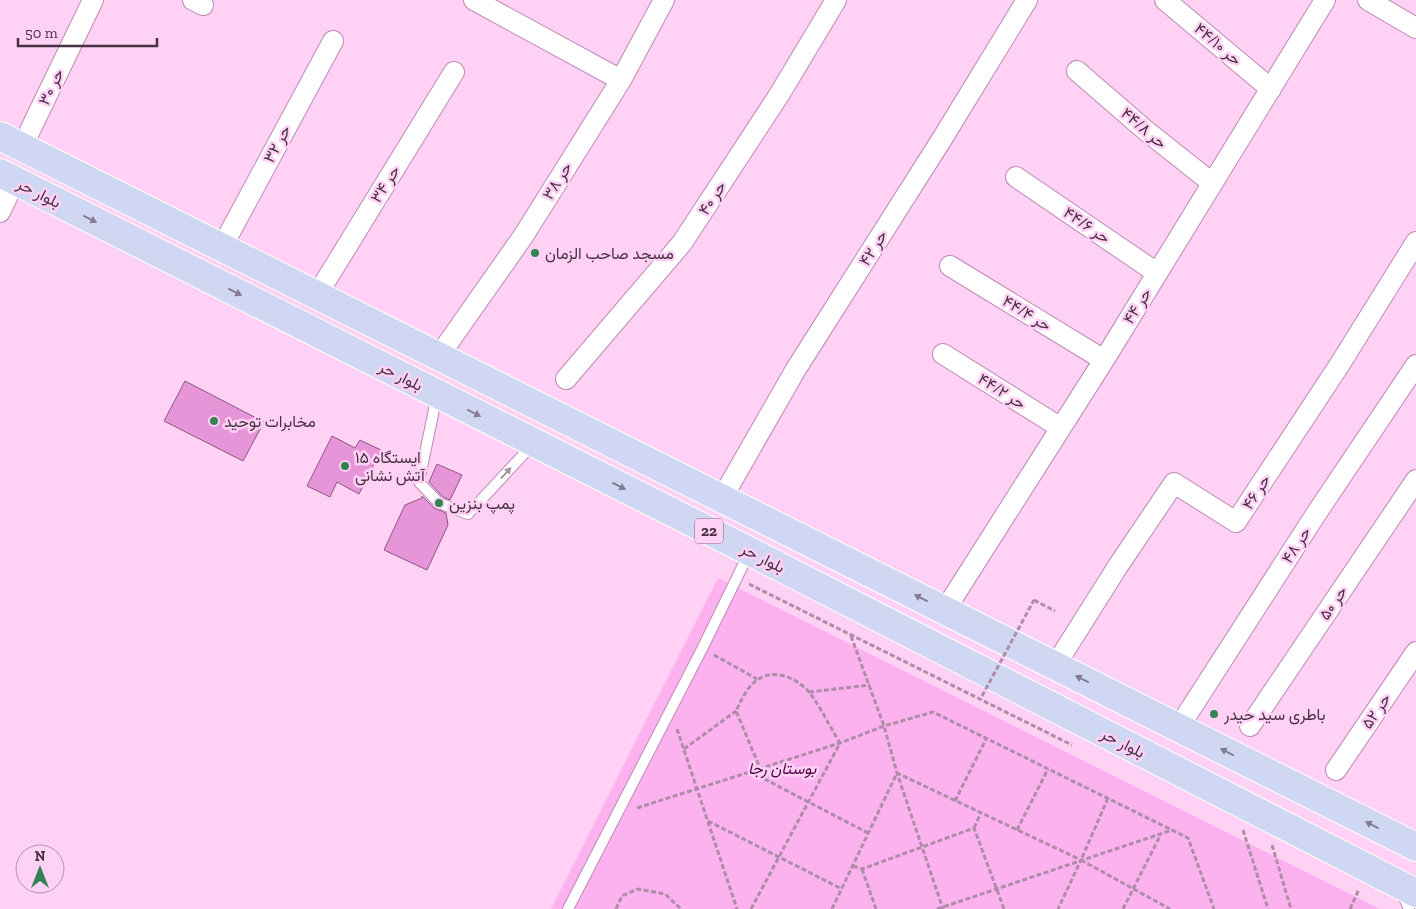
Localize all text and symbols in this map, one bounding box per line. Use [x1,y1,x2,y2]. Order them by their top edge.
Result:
scale bar [18,15,156,47]
street label: حر ۴۴/۱۰ [1190,19,1246,70]
text: 50 m [25,24,58,42]
street label: حر ۳۰ [34,66,69,109]
street label: حر ۴۴/۸ [1117,103,1171,153]
street label: حر ۳۲ [259,122,296,166]
street label: حر ۳۸ [538,159,577,204]
street label: حر ۳۴ [366,162,405,207]
street label: بلوار حر [13,173,64,213]
street label: حر ۴۰ [694,177,731,219]
street label: حر ۴۴/۶ [1060,203,1114,248]
one-way arrow [83,215,98,223]
street label: حر ۴۲ [855,227,892,270]
place label: مسجد صاحب الزمان [545,244,674,264]
marker: مسجد صاحب الزمان [529,247,541,259]
street label: حر ۴۴ [1119,284,1156,328]
one-way arrow [228,288,243,296]
street label: حر ۴۴/۴ [999,291,1055,336]
street label: بلوار حر [375,356,426,396]
street label: حر ۴۴/۲ [974,369,1030,414]
one-way arrow [467,409,481,417]
place label: مخابرات توحید [224,412,316,432]
marker: مخابرات توحید [208,415,220,427]
place label: ایستگاه ۱۵ آتش نشانی [355,448,426,486]
marker: ایستگاه ۱۵ آتش نشانی [339,460,351,472]
one-way arrow [500,467,512,479]
street label: حر ۴۶ [1238,471,1275,513]
one-way arrow [612,482,627,490]
place label: پمپ بنزین [449,494,515,515]
marker: پمپ بنزین [433,497,445,509]
road number: 22 [695,518,723,544]
street label: حر ۴۸ [1277,523,1316,567]
street label: بلوار حر [737,538,788,578]
street label: حر ۵۰ [1315,582,1352,624]
one-way arrow [914,594,928,602]
one-way arrow [1075,675,1089,683]
street label: حر ۵۲ [1357,690,1396,733]
place label: باطری سید حیدر [1223,705,1326,725]
marker: باطری سید حیدر [1208,708,1220,720]
street label: بلوار حر [1097,723,1148,763]
one-way arrow [1220,748,1235,756]
park label: بوستان رجا [748,759,817,779]
one-way arrow [1365,821,1380,829]
north arrow [15,844,65,894]
text: N [35,848,46,865]

